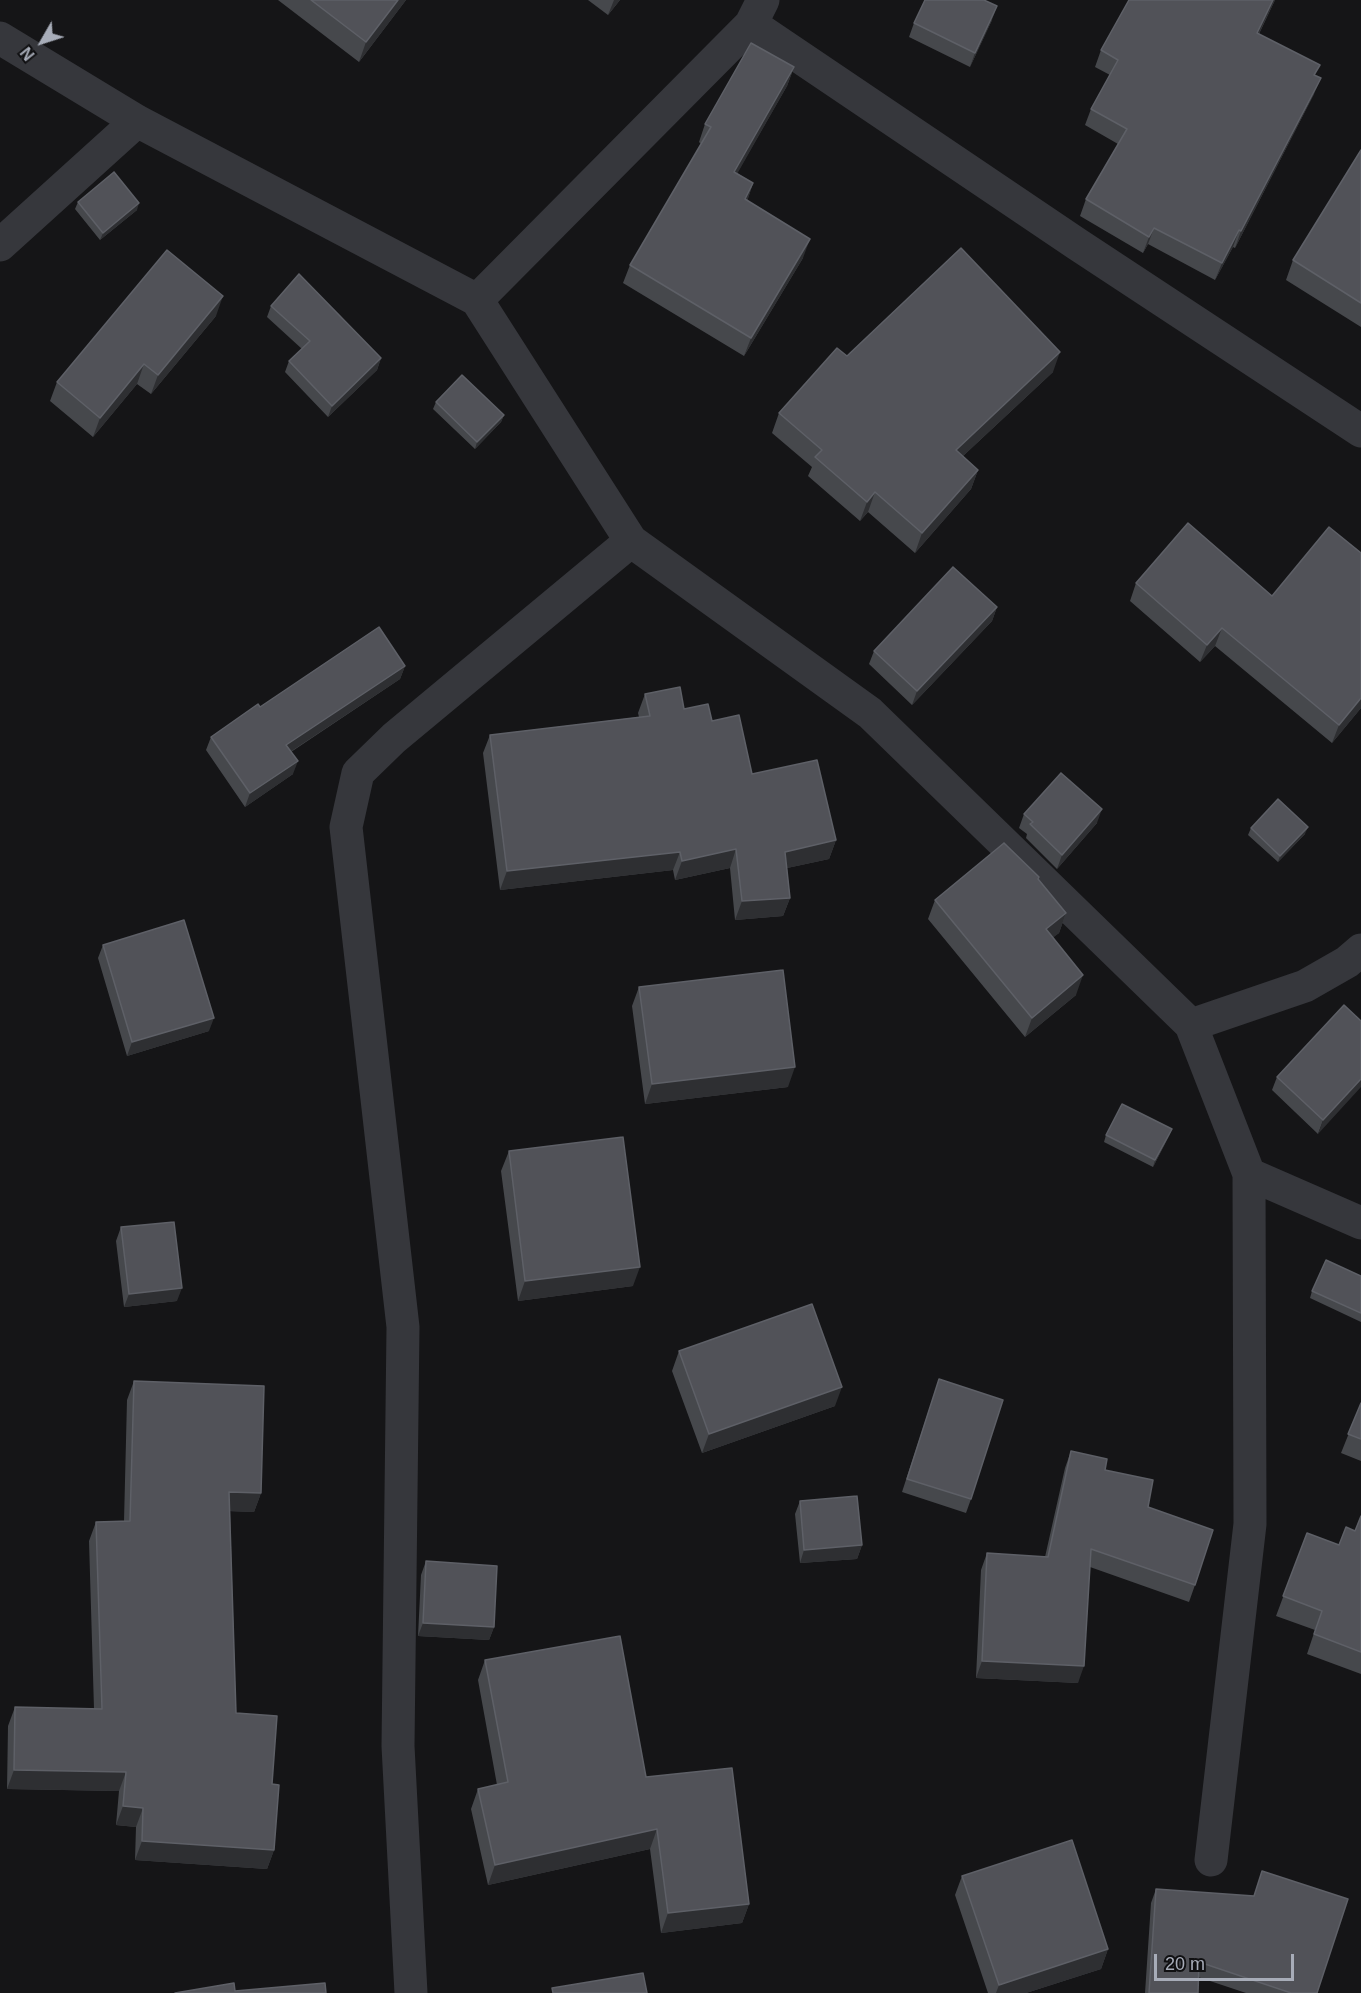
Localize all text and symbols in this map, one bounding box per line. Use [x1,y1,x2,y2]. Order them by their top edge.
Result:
north arrow [12,12,72,72]
text: N [17,44,38,63]
scale bar [1157,1942,1296,1980]
text: 20 m [1165,1954,1205,1974]

